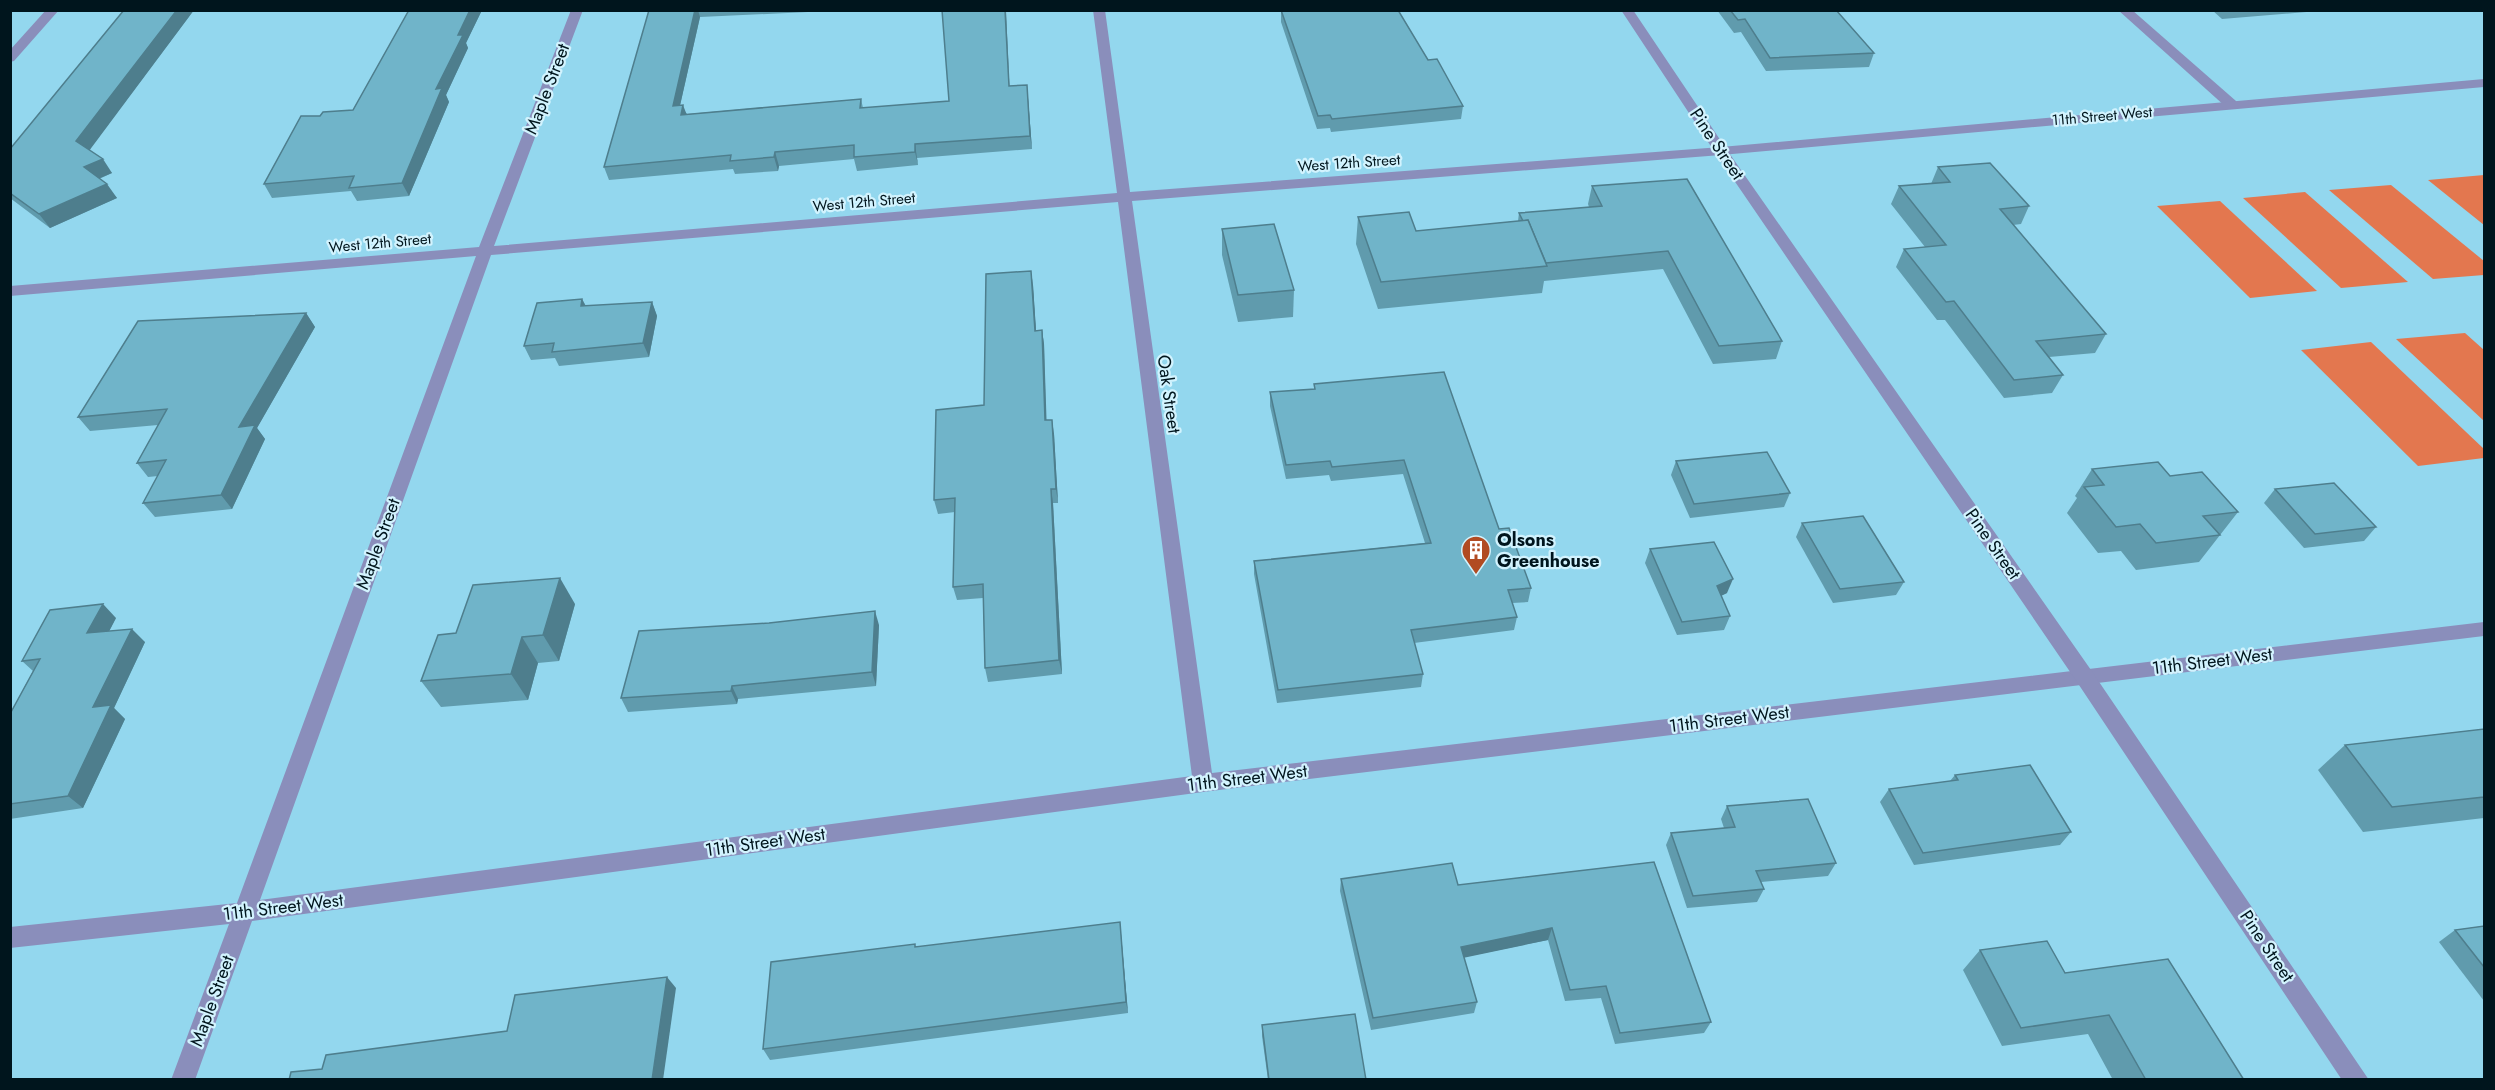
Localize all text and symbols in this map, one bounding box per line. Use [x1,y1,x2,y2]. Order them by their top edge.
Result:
street label: Maple Street [518,39,576,138]
street label: 11th Street West [2051,101,2154,131]
street label: Pine Street [1683,103,1751,186]
street label: West 12th Street [1297,148,1401,178]
street label: West 12th Street [812,187,916,217]
street label: West 12th Street [328,228,432,258]
street label: Oak Street [1151,353,1187,436]
street label: Maple Street [349,494,407,593]
street label: Pine Street [1959,503,2027,585]
place label: Olsons Greenhouse [1497,527,1600,574]
building icon: Olsons Greenhouse [1460,534,1492,576]
street label: 11th Street West [2150,641,2274,681]
street label: 11th Street West [1667,699,1791,739]
street label: 11th Street West [1185,758,1309,798]
street label: 11th Street West [703,821,827,863]
street label: 11th Street West [221,887,345,927]
street label: Pine Street [2233,905,2301,988]
street label: Maple Street [183,951,241,1050]

